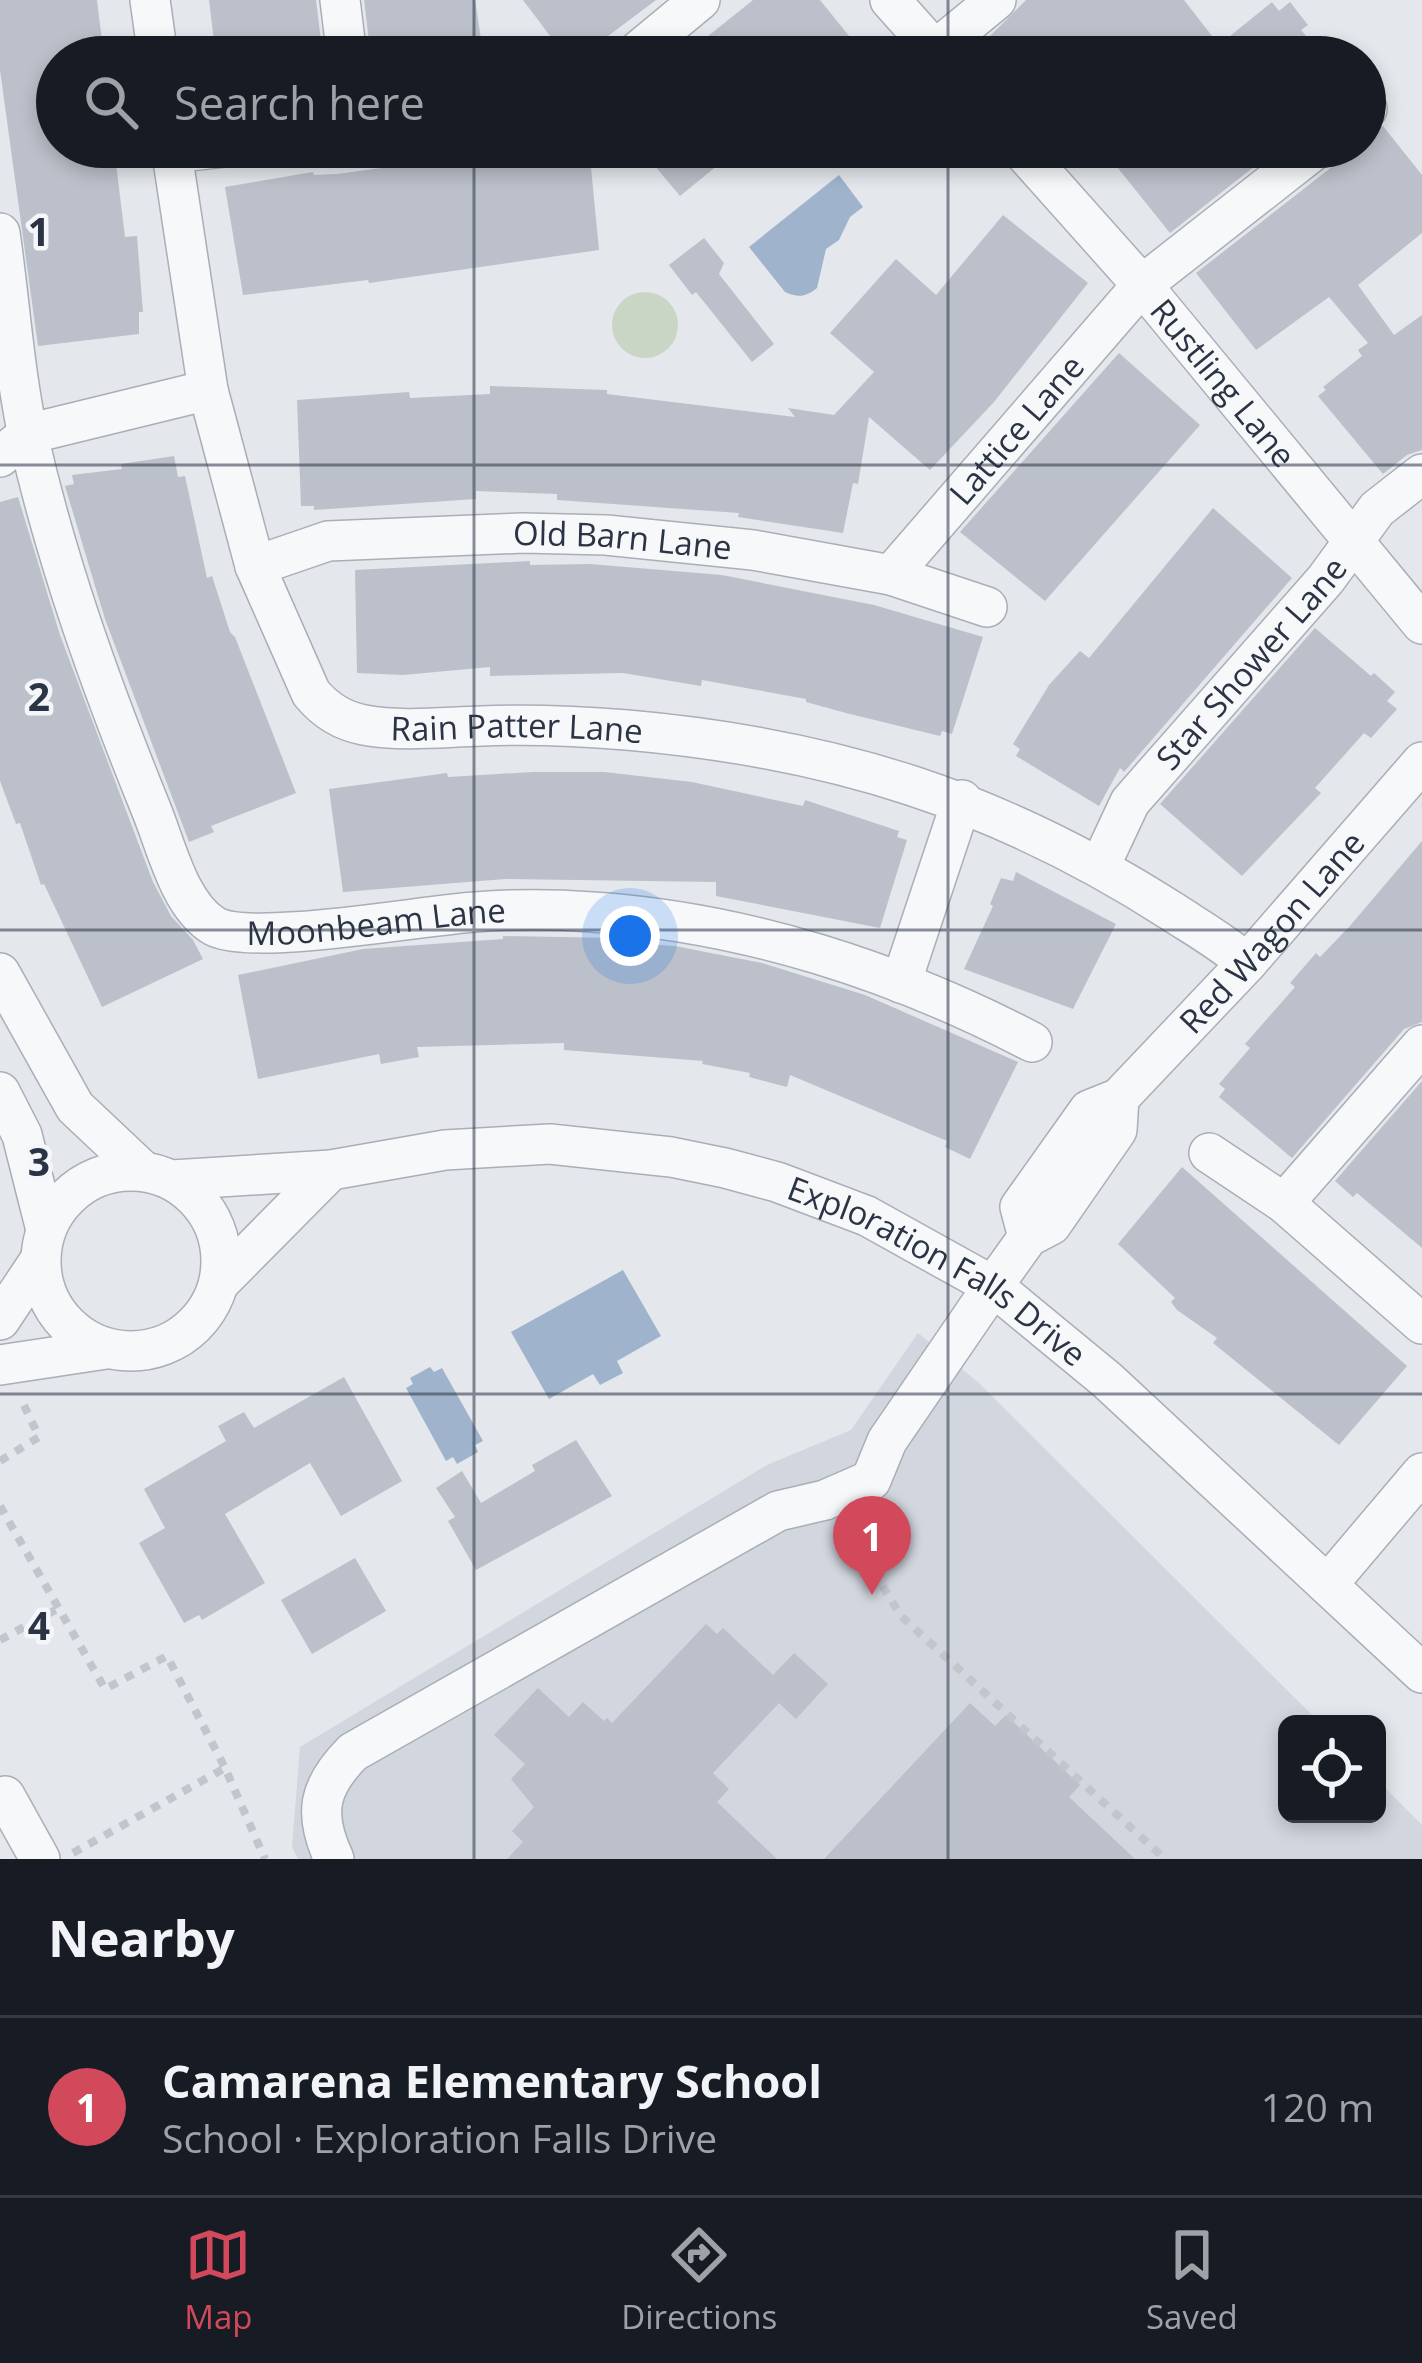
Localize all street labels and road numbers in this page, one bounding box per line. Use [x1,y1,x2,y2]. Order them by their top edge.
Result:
street label: Rustling Lane [1140,289,1306,476]
street label: Lattice Lane [939,345,1094,514]
street label: Old Barn Lane [513,510,734,570]
street label: Star Shower Lane [1146,548,1357,779]
street label: Rain Patter Lane [390,702,645,753]
street label: Red Wagon Lane [1169,821,1374,1043]
street label: Moonbeam Lane [247,887,507,955]
street label: Exploration Falls Drive [782,1165,1096,1376]

